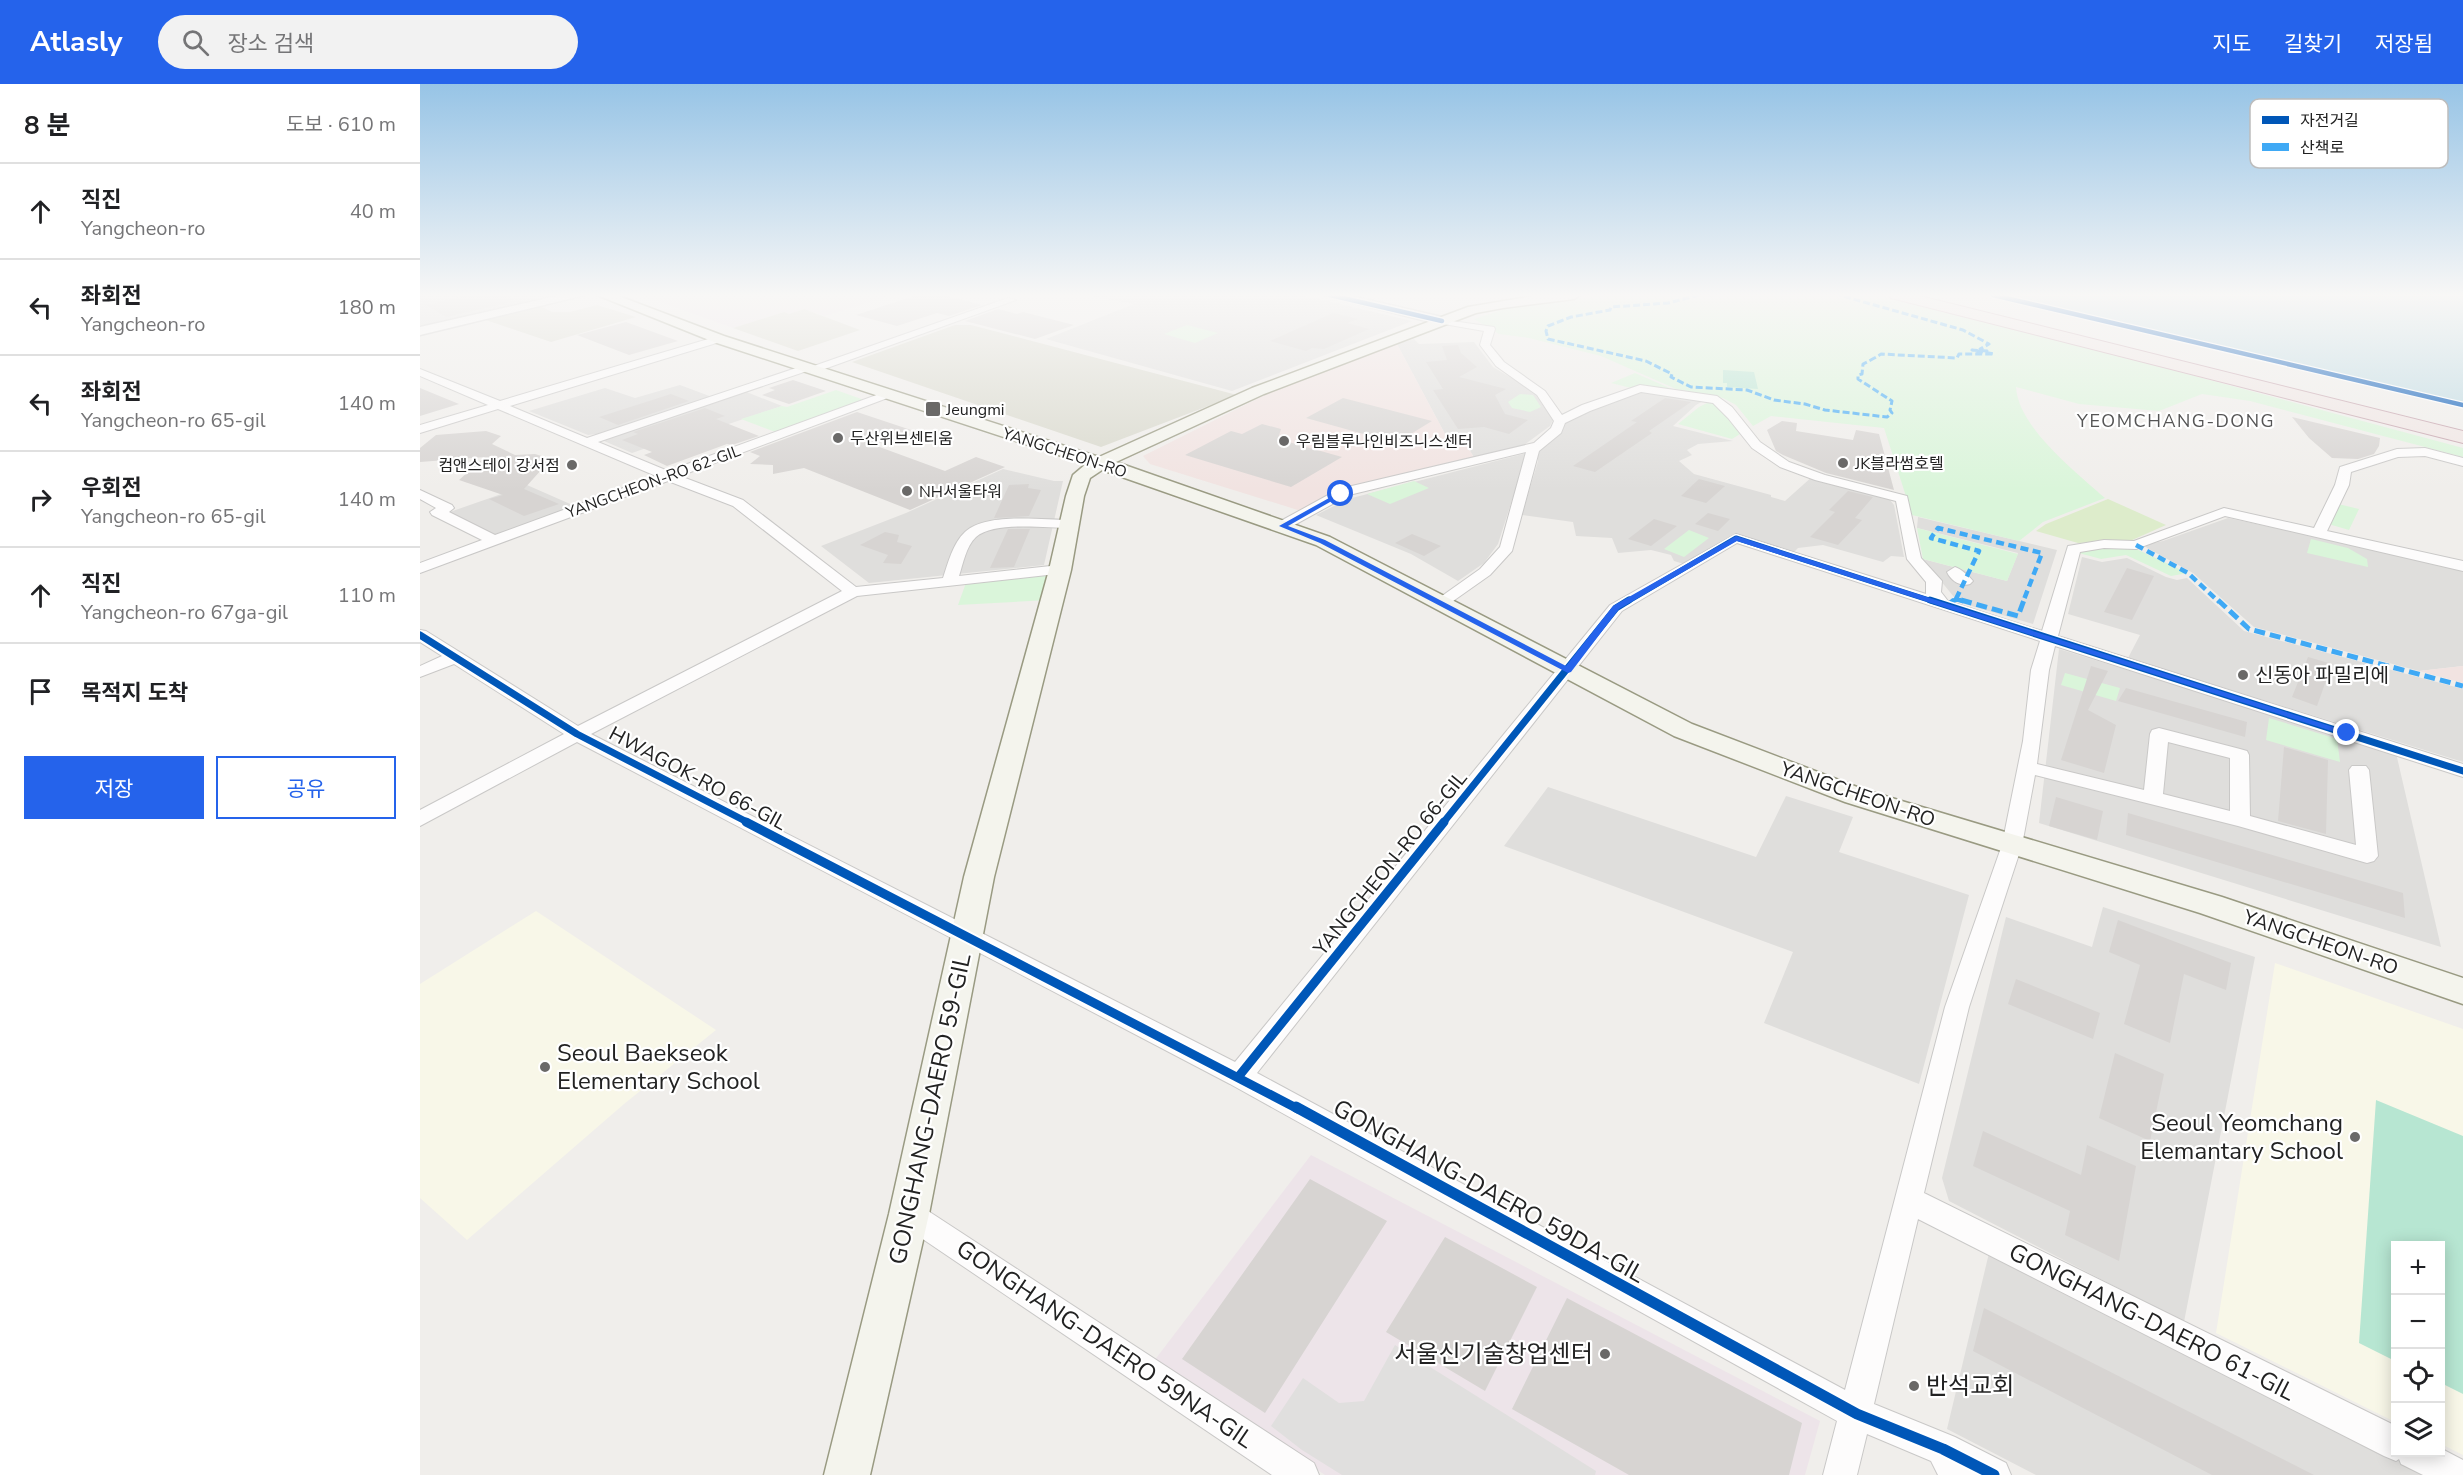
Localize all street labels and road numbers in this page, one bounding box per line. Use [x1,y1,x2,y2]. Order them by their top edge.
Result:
street label: YANGCHEON-RO [999,422,1130,483]
street label: YANGCHEON-RO 62-GIL [562,440,744,524]
street label: HWAGOK-RO 66-GIL [604,720,791,837]
street label: YANGCHEON-RO [1776,755,1939,834]
street label: YANGCHEON-RO 66-GIL [1307,765,1473,962]
street label: YANGCHEON-RO [2239,903,2402,982]
street label: GONGHANG-DAERO 59-GIL [881,951,979,1267]
street label: GONGHANG-DAERO 59DA-GIL [1327,1092,1651,1290]
street label: GONGHANG-DAERO 59NA-GIL [950,1232,1260,1456]
street label: GONGHANG-DAERO 61-GIL [2003,1236,2301,1408]

